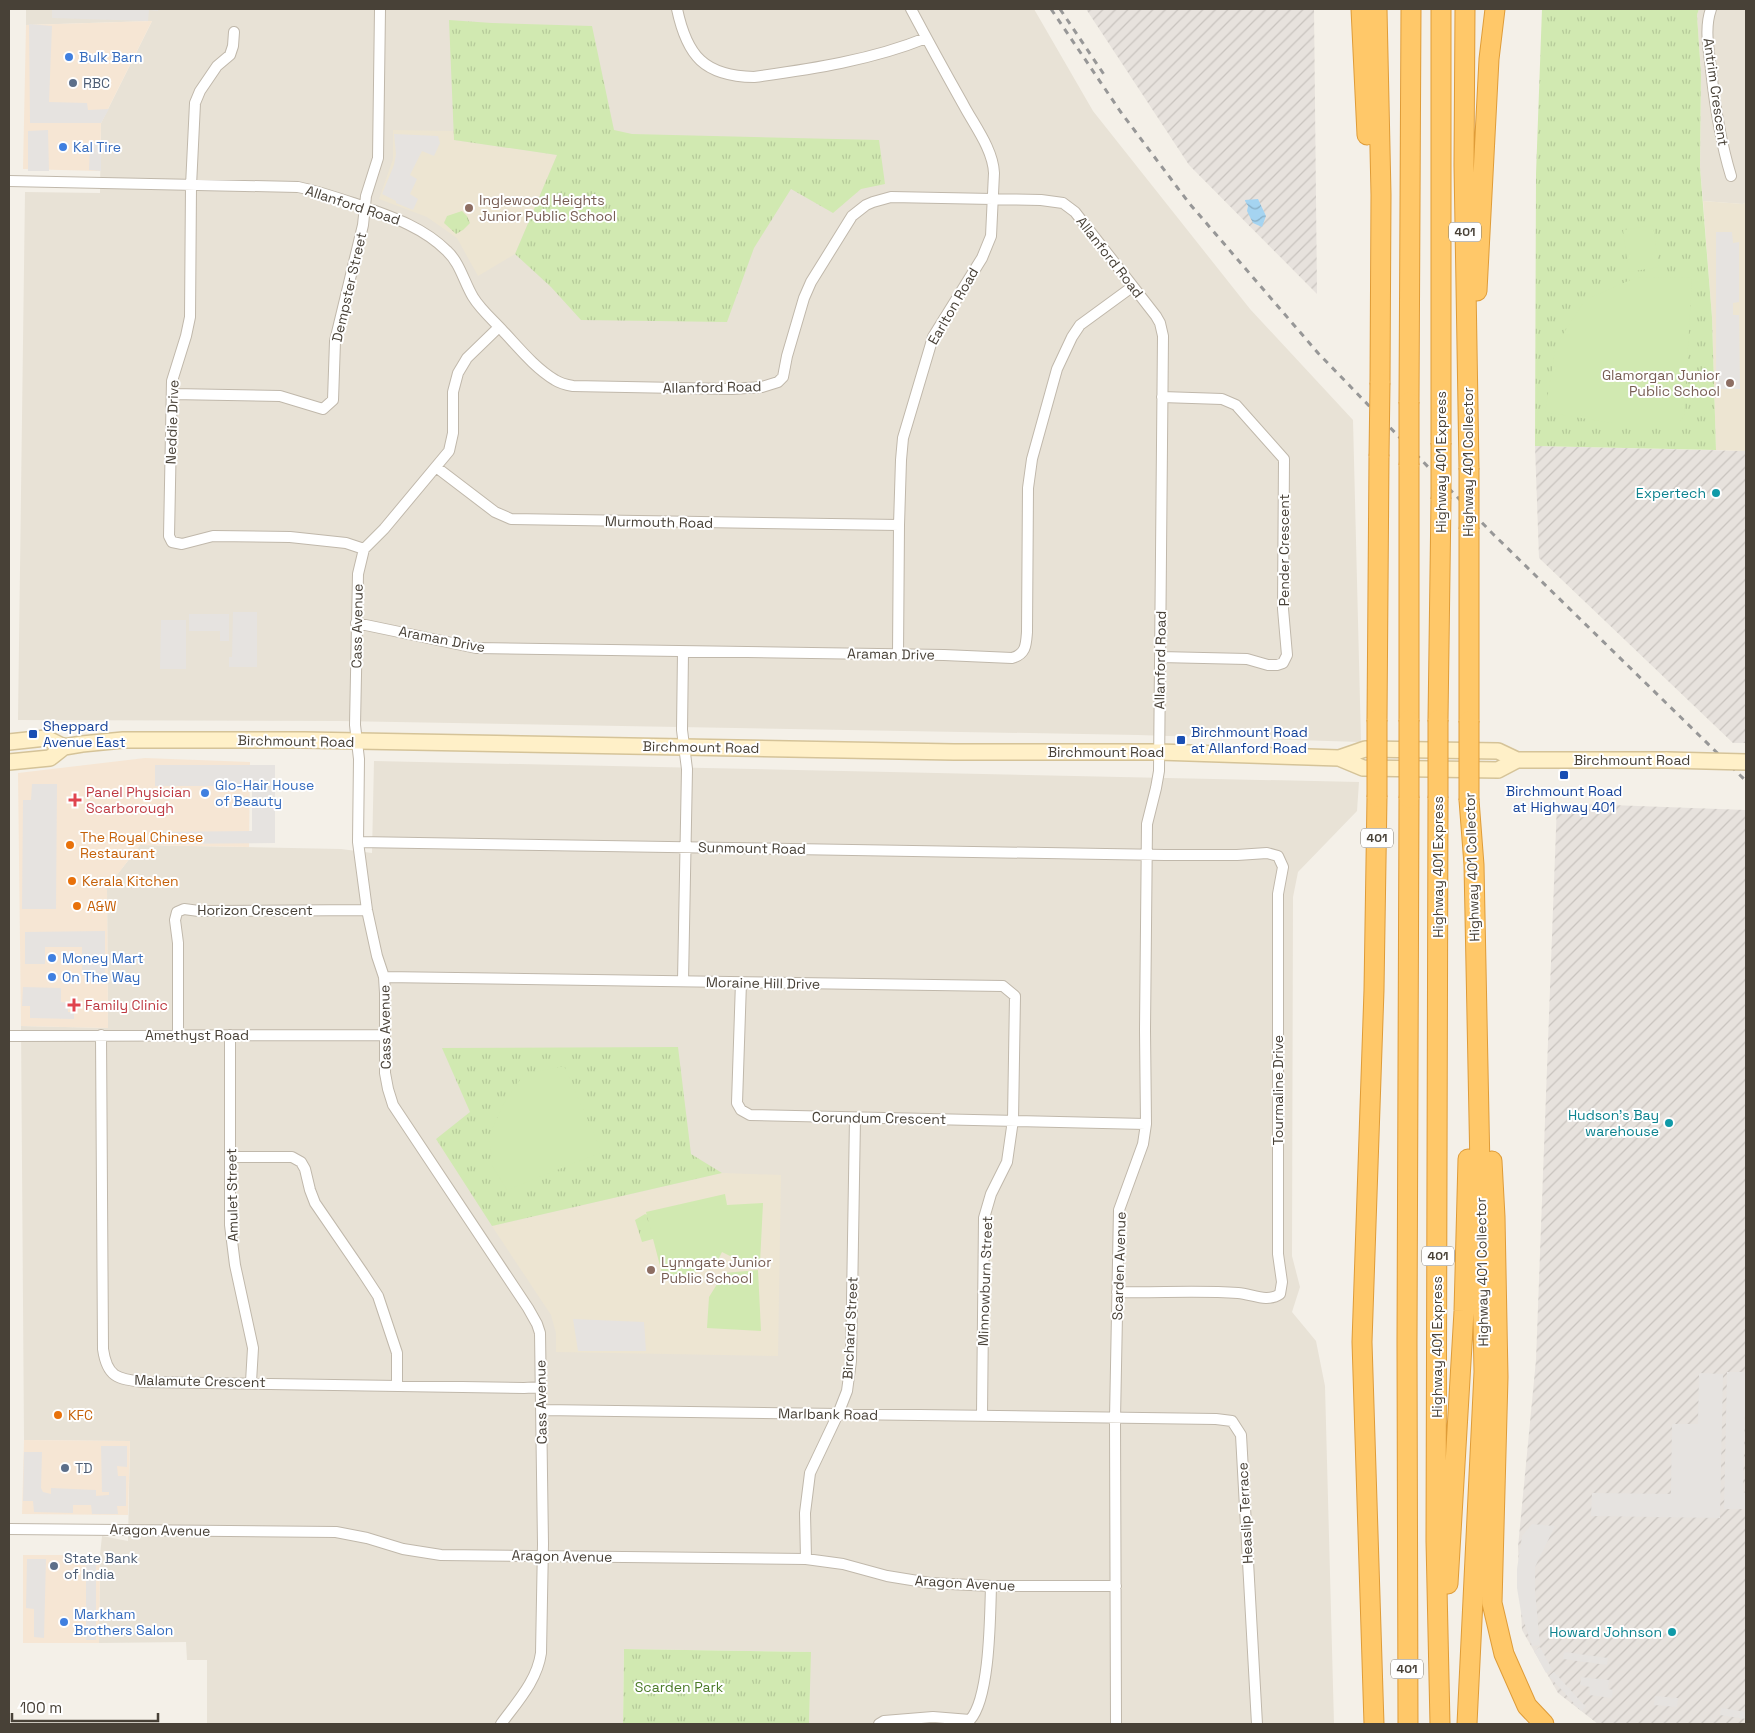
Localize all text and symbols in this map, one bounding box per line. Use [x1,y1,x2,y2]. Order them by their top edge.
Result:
street label: Antrim Crescent [1699,37,1733,147]
place label: Bulk Barn [79,48,143,66]
marker: Bulk Barn [63,51,75,63]
place label: RBC [83,74,110,92]
marker: RBC [67,77,79,89]
place label: Kal Tire [73,138,121,156]
marker: Kal Tire [57,141,69,153]
street label: Allanford Road [303,181,403,229]
place label: Inglewood Heights Junior Public School [479,191,616,225]
marker: Inglewood Heights Junior Public School [463,202,475,214]
street label: Allanford Road [1073,213,1147,301]
road number: 401 [1449,222,1481,242]
street label: Dempster Street [328,230,370,344]
street label: Earlton Road [924,264,982,348]
place label: Glamorgan Junior Public School [1602,366,1720,400]
street label: Allanford Road [663,377,761,397]
marker: Glamorgan Junior Public School [1724,377,1736,389]
street label: Neddie Drive [162,379,182,465]
street label: Highway 401 Collector [1459,387,1477,537]
street label: Highway 401 Express [1432,391,1450,533]
place label: Expertech [1636,484,1706,502]
marker: Expertech [1710,487,1722,499]
street label: Pender Crescent [1275,494,1293,606]
street label: Murmouth Road [605,512,713,532]
street label: Cass Avenue [347,584,367,668]
street label: Allanford Road [1150,611,1170,709]
street label: Araman Drive [397,622,487,656]
street label: Araman Drive [847,644,935,664]
place label: Sheppard Avenue East [43,717,126,751]
place label: Birchmount Road at Allanford Road [1191,723,1308,757]
marker: Sheppard Avenue East [27,728,39,740]
street label: Birchmount Road [237,731,355,751]
marker: Birchmount Road at Allanford Road [1175,734,1187,746]
street label: Birchmount Road [642,737,760,757]
street label: Birchmount Road [1048,743,1164,761]
street label: Birchmount Road [1574,751,1690,769]
marker: Birchmount Road at Highway 401 [1558,769,1570,781]
place label: Glo-Hair House of Beauty [215,776,314,810]
place label: Birchmount Road at Highway 401 [1506,782,1622,816]
place label: Panel Physician Scarborough [86,783,191,817]
marker: Glo-Hair House of Beauty [199,787,211,799]
street label: Highway 401 Collector [1460,792,1484,942]
marker: Panel Physician Scarborough [68,793,82,807]
street label: Highway 401 Express [1429,796,1447,938]
place label: The Royal Chinese Restaurant [80,828,203,862]
road number: 401 [1361,828,1393,848]
street label: Sunmount Road [698,838,806,858]
marker: The Royal Chinese Restaurant [64,839,76,851]
place label: Kerala Kitchen [82,872,179,890]
marker: Kerala Kitchen [66,875,78,887]
place label: A&W [87,897,117,915]
marker: A&W [71,900,83,912]
street label: Horizon Crescent [197,901,313,919]
place label: Money Mart [62,949,144,967]
marker: Money Mart [46,952,58,964]
place label: On The Way [62,968,140,986]
marker: On The Way [46,971,58,983]
street label: Moraine Hill Drive [706,973,820,993]
street label: Cass Avenue [375,985,395,1069]
place label: Family Clinic [85,996,168,1014]
marker: Family Clinic [67,998,81,1012]
street label: Amethyst Road [145,1026,249,1044]
street label: Tourmaline Drive [1269,1035,1287,1145]
place label: Hudson's Bay warehouse [1568,1106,1659,1140]
street label: Corundum Crescent [812,1108,946,1128]
marker: Hudson's Bay warehouse [1663,1117,1675,1129]
street label: Amulet Street [222,1148,242,1242]
street label: Highway 401 Collector [1472,1197,1492,1347]
street label: Scarden Avenue [1108,1211,1130,1321]
street label: Minnowburn Street [974,1216,996,1346]
road number: 401 [1422,1246,1454,1266]
place label: Lynngate Junior Public School [661,1253,771,1287]
marker: Lynngate Junior Public School [645,1264,657,1276]
street label: Birchard Street [838,1276,862,1380]
street label: Highway 401 Express [1428,1276,1446,1418]
street label: Cass Avenue [531,1360,551,1444]
street label: Malamute Crescent [134,1371,266,1391]
street label: Marlbank Road [778,1404,878,1424]
place label: KFC [68,1406,93,1424]
marker: KFC [52,1409,64,1421]
place label: TD [75,1459,93,1477]
marker: TD [59,1462,71,1474]
street label: Heaslip Terrace [1233,1462,1257,1564]
street label: Aragon Avenue [109,1520,211,1540]
street label: Aragon Avenue [511,1546,613,1566]
place label: State Bank of India [64,1549,139,1583]
marker: State Bank of India [48,1560,60,1572]
street label: Aragon Avenue [914,1571,1016,1595]
place label: Markham Brothers Salon [74,1605,173,1639]
marker: Markham Brothers Salon [58,1616,70,1628]
place label: Howard Johnson [1549,1623,1662,1641]
marker: Howard Johnson [1666,1626,1678,1638]
road number: 401 [1391,1660,1423,1678]
park label: Scarden Park [635,1678,724,1696]
scale bar [12,1690,159,1722]
text: 100 m [20,1698,62,1717]

